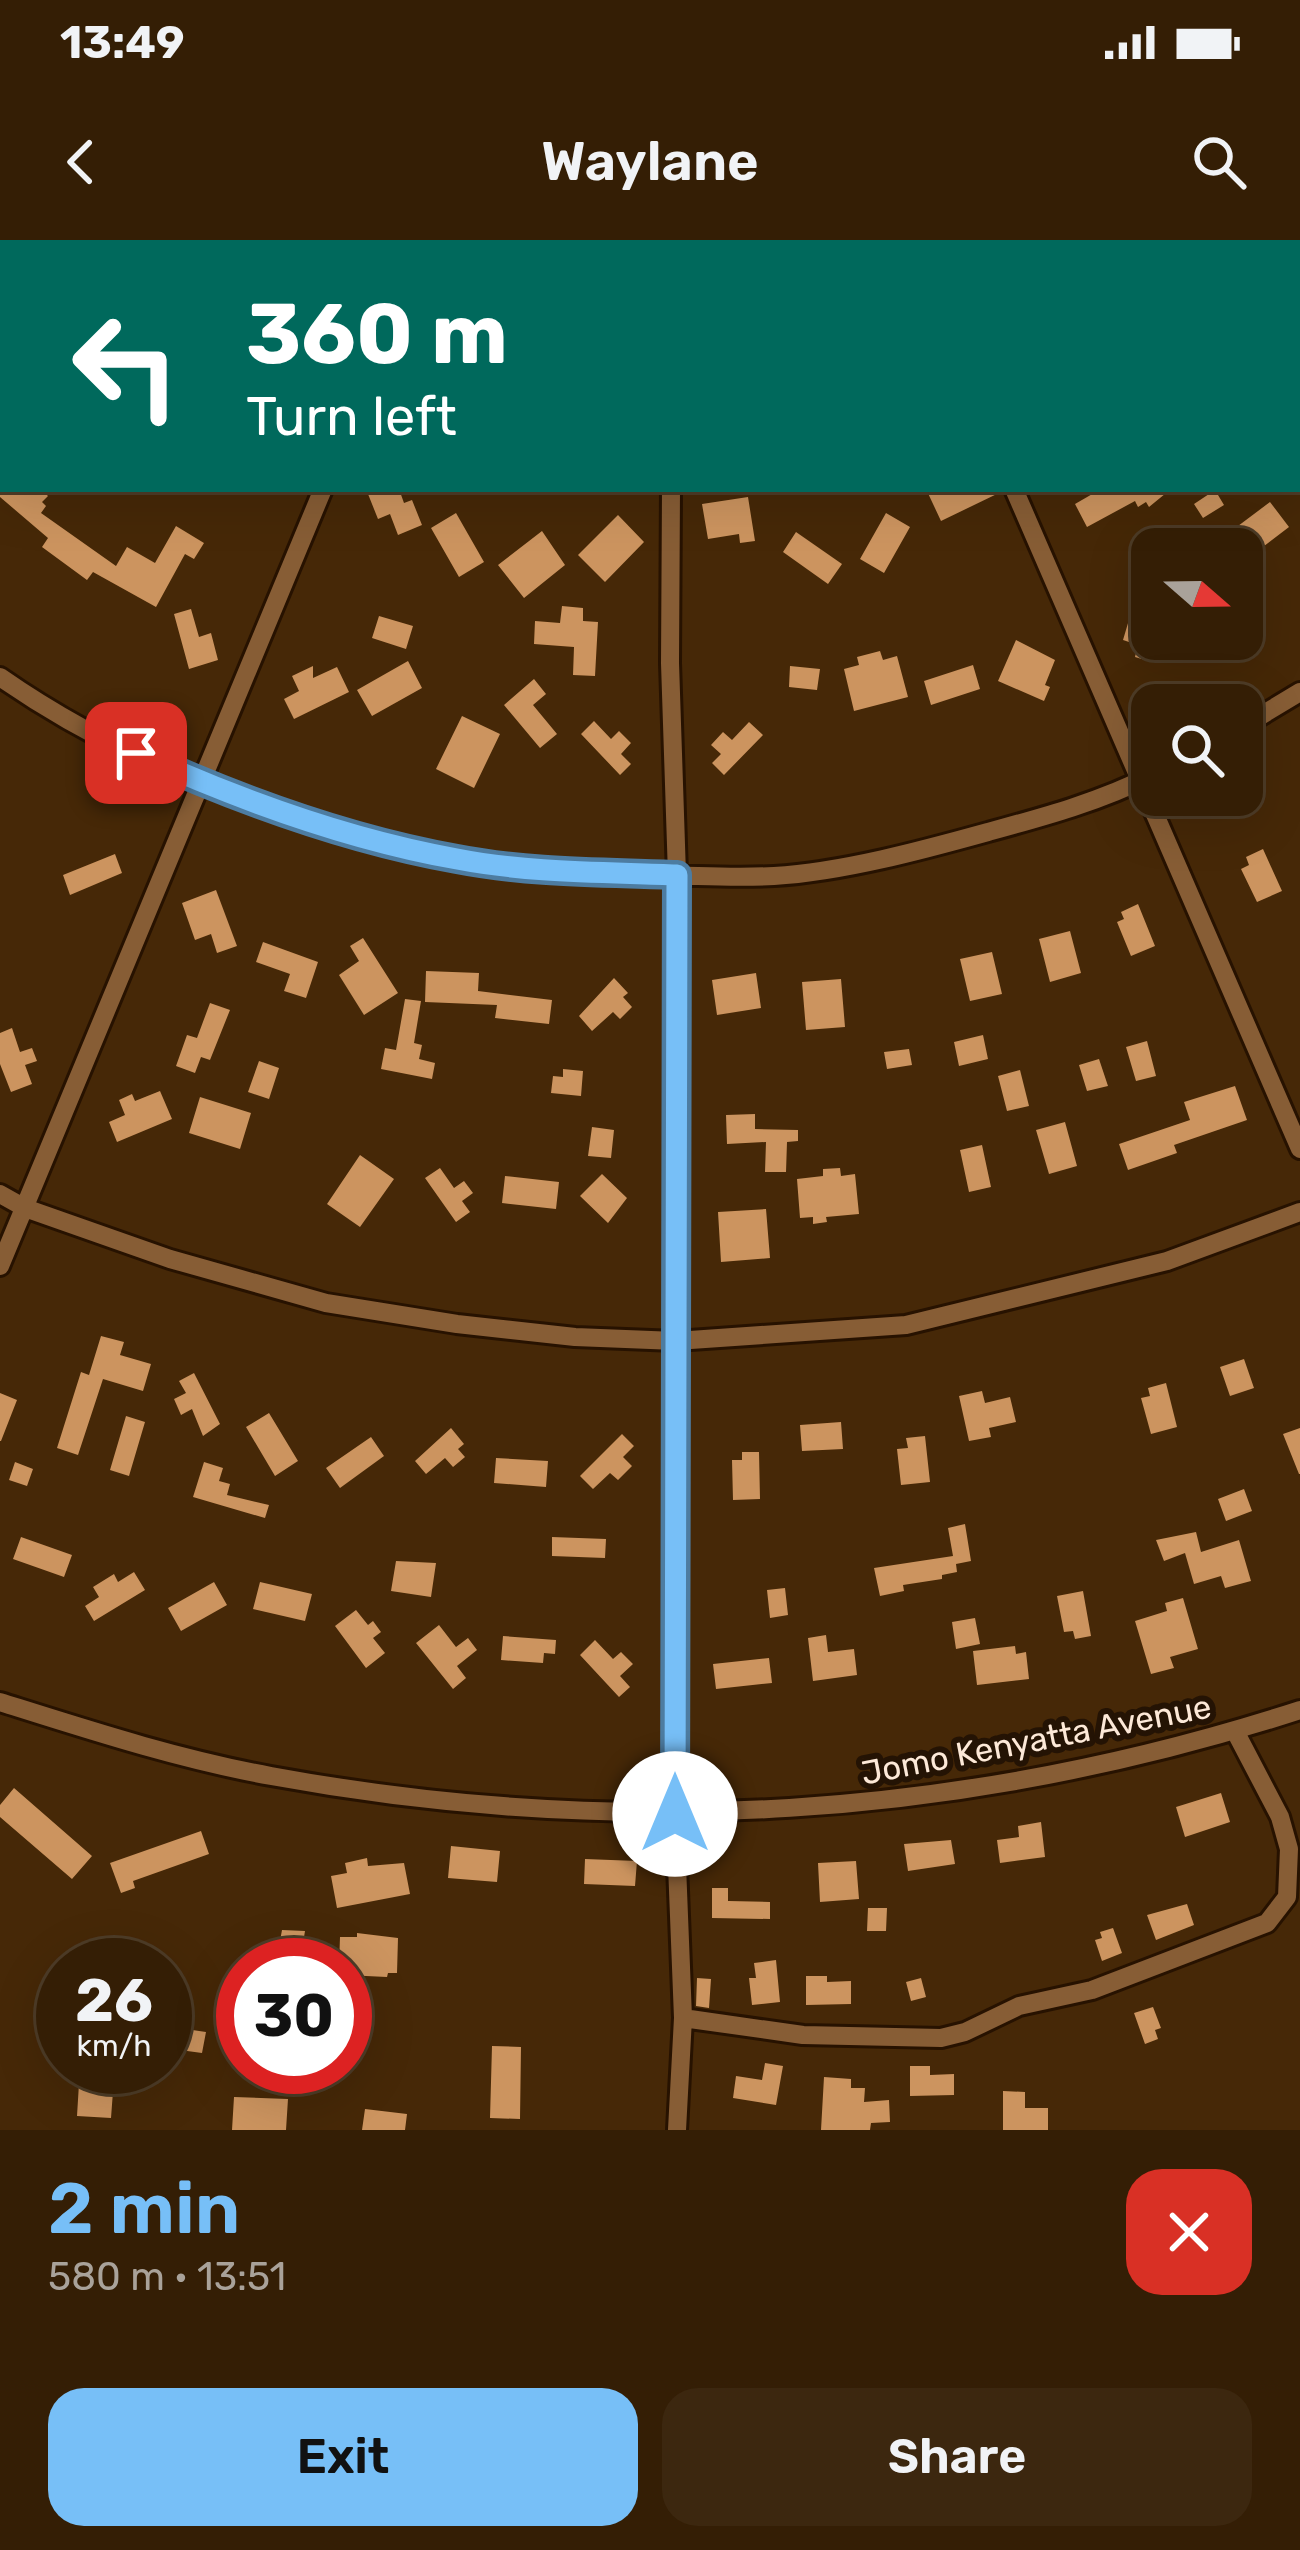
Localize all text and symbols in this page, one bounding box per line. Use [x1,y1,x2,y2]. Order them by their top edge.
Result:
text: 13:49 [60,16,185,69]
icon: back [48,129,114,195]
icon: search [1186,129,1252,195]
text: Waylane [541,130,759,194]
text: 360 m [246,284,508,384]
icon: left [48,288,204,444]
text: Turn left [246,385,457,449]
north arrow [1131,528,1263,660]
map controls [1131,528,1263,816]
button: search [1131,684,1263,816]
pin [85,702,187,804]
icon: arrive [103,720,169,786]
street label: Jomo Kenyatta Avenue [858,1686,1214,1793]
position arrow [612,1751,738,1877]
speed limit sign: 30 [216,1938,372,2094]
text: 26 [75,1965,153,2036]
text: km/h [77,2028,151,2064]
text: 2 min [48,2166,240,2251]
button: close [1126,2169,1252,2295]
text: 580 m · 13:51 [48,2254,286,2300]
button: Exit [48,2388,638,2526]
button: Share [662,2388,1252,2526]

